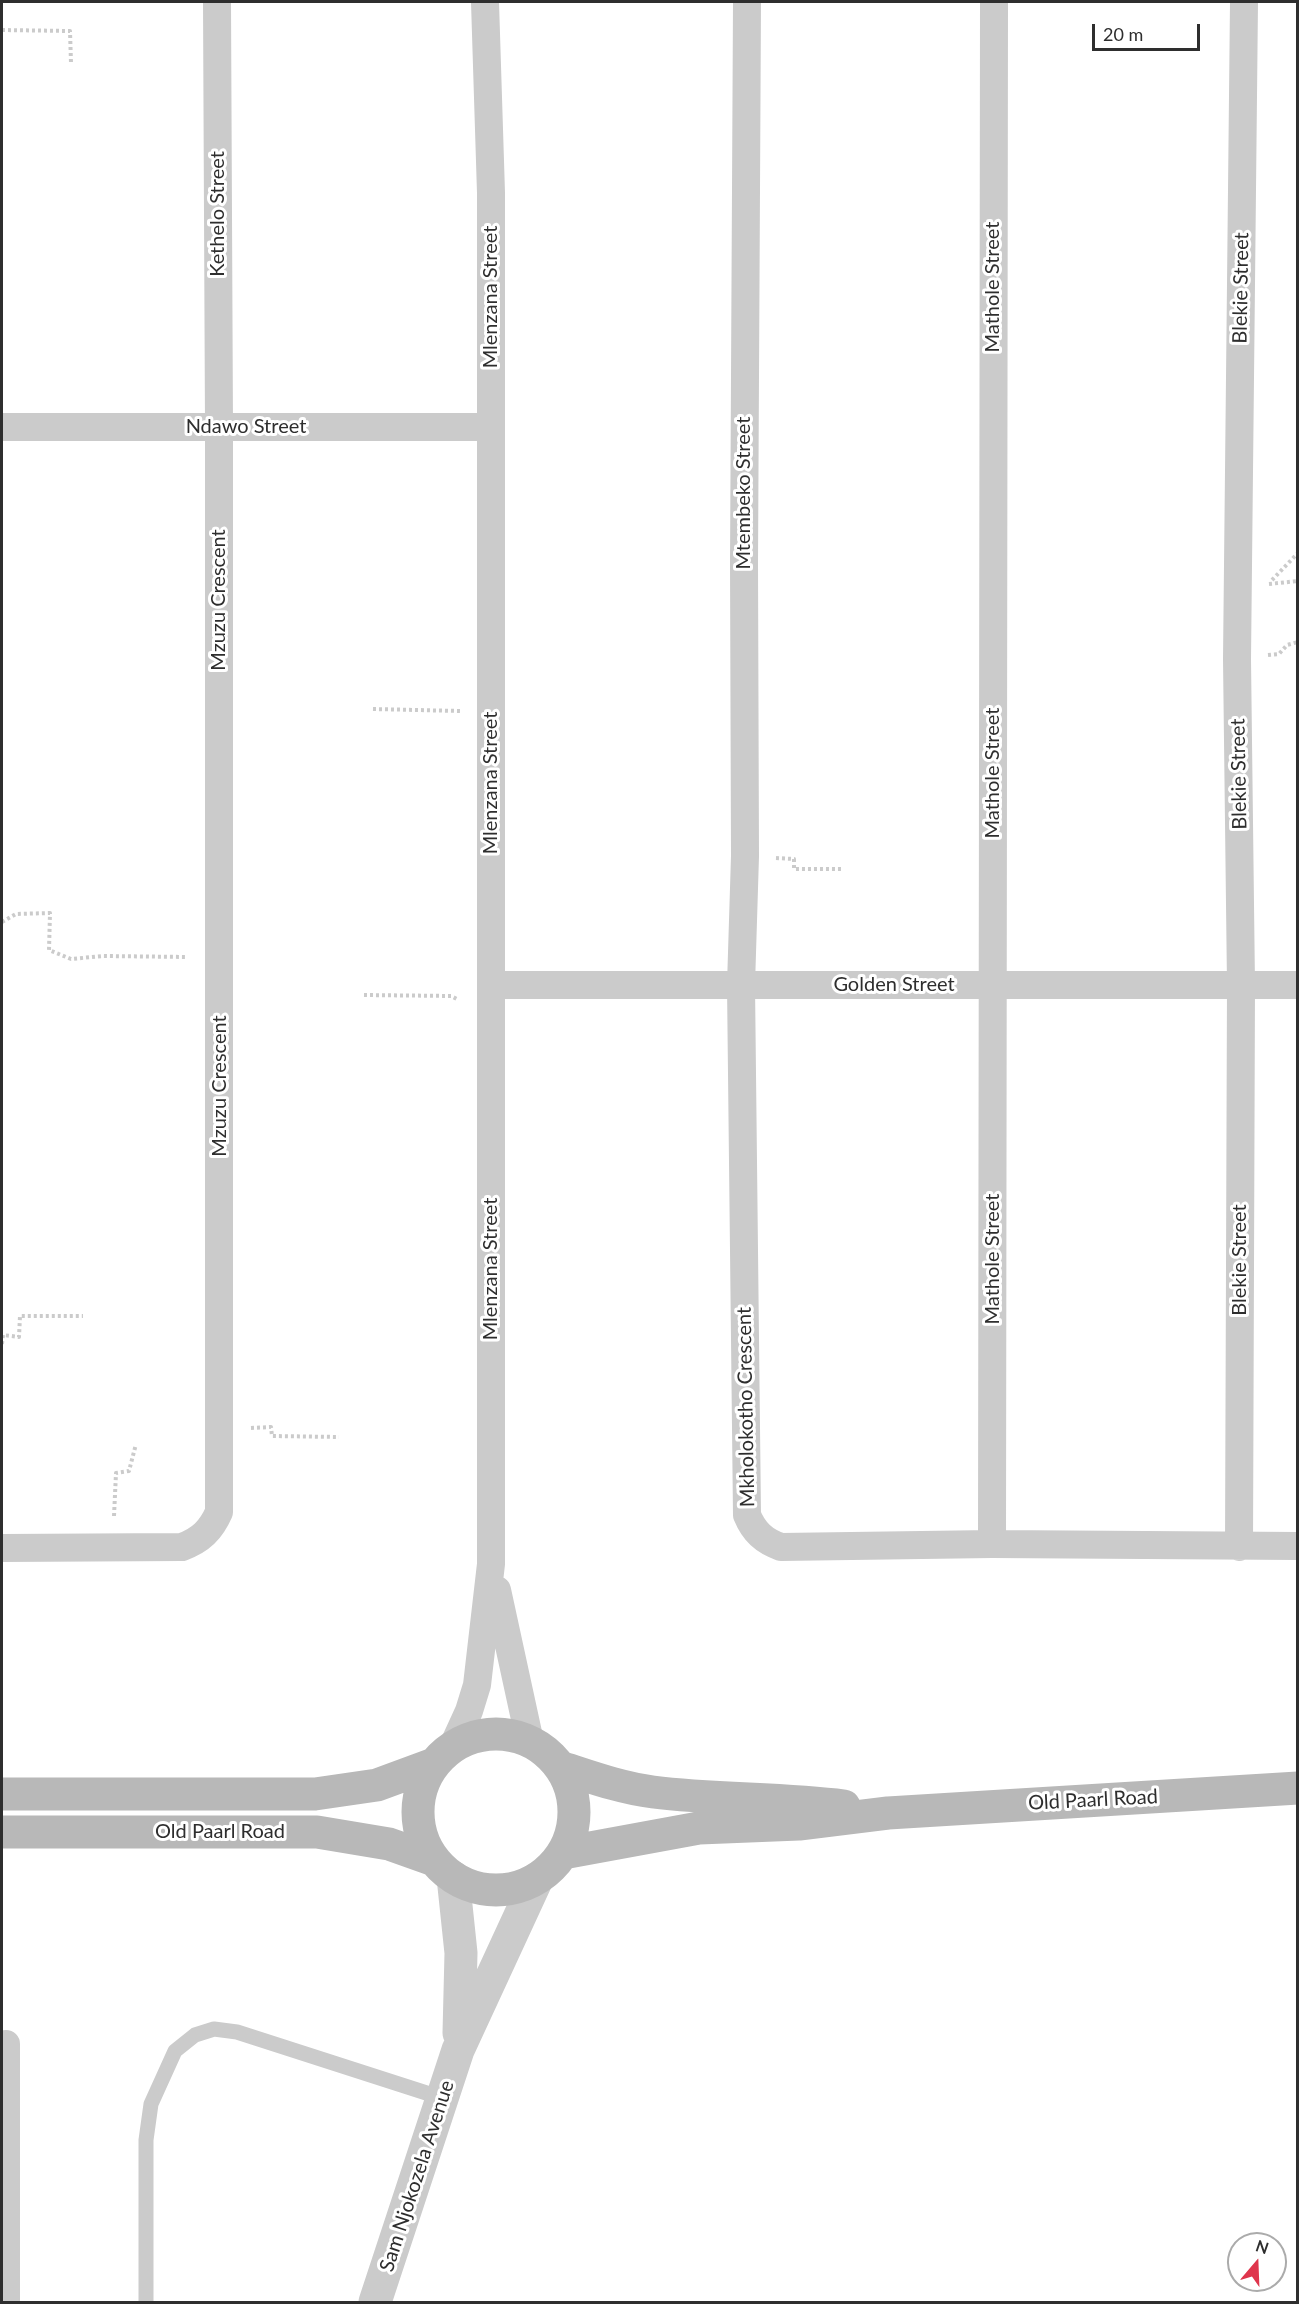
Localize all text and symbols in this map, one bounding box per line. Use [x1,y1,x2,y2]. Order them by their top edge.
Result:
scale bar [1095,12,1203,50]
text: 20 m [1103,23,1143,45]
street label: Kethelo Street [206,151,230,277]
street label: Mathole Street [981,222,1005,352]
street label: Mlenzana Street [479,226,503,368]
street label: Blekie Street [1228,232,1254,344]
street label: Ndawo Street [186,415,306,439]
street label: Mtembeko Street [732,417,756,569]
street label: Mzuzu Crescent [207,529,231,671]
street label: Mathole Street [981,708,1005,838]
street label: Mlenzana Street [479,712,503,854]
street label: Blekie Street [1226,718,1252,830]
street label: Golden Street [833,973,955,997]
street label: Mzuzu Crescent [208,1015,232,1157]
street label: Mathole Street [981,1194,1005,1324]
street label: Mlenzana Street [479,1198,503,1340]
street label: Blekie Street [1228,1204,1252,1316]
street label: Mkholokotho Crescent [732,1307,760,1507]
street label: Old Paarl Road [1028,1785,1158,1815]
street label: Old Paarl Road [155,1820,285,1844]
street label: Sam Njokozela Avenue [375,2077,459,2275]
north arrow [1227,2232,1287,2292]
text: N [1253,2235,1271,2257]

